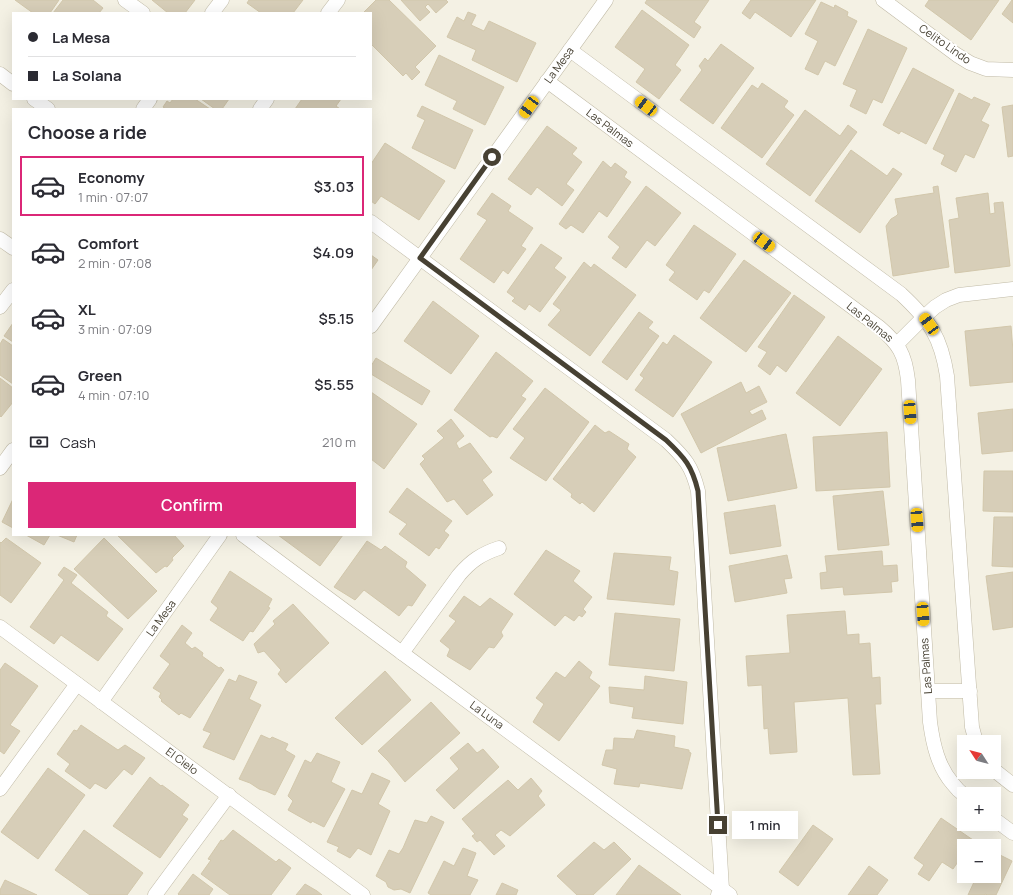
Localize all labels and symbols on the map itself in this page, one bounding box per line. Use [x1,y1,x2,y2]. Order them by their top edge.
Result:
street label: Celito Lindo [916,20,975,67]
street label: La Mesa [540,44,577,86]
car [517,94,541,120]
car [633,94,659,118]
street label: Las Palmas [583,105,637,151]
route start [483,148,501,166]
car [751,230,777,254]
street label: Las Palmas [844,298,897,345]
car [917,311,941,337]
car [903,400,917,424]
car [910,508,924,532]
street label: La Mesa [142,597,179,639]
car [916,602,930,626]
street label: Las Palmas [916,637,935,694]
street label: La Luna [467,697,507,732]
north arrow [957,735,1001,779]
street label: El Cielo [163,744,202,778]
callout: 1 min [732,811,798,839]
route end [709,816,727,834]

